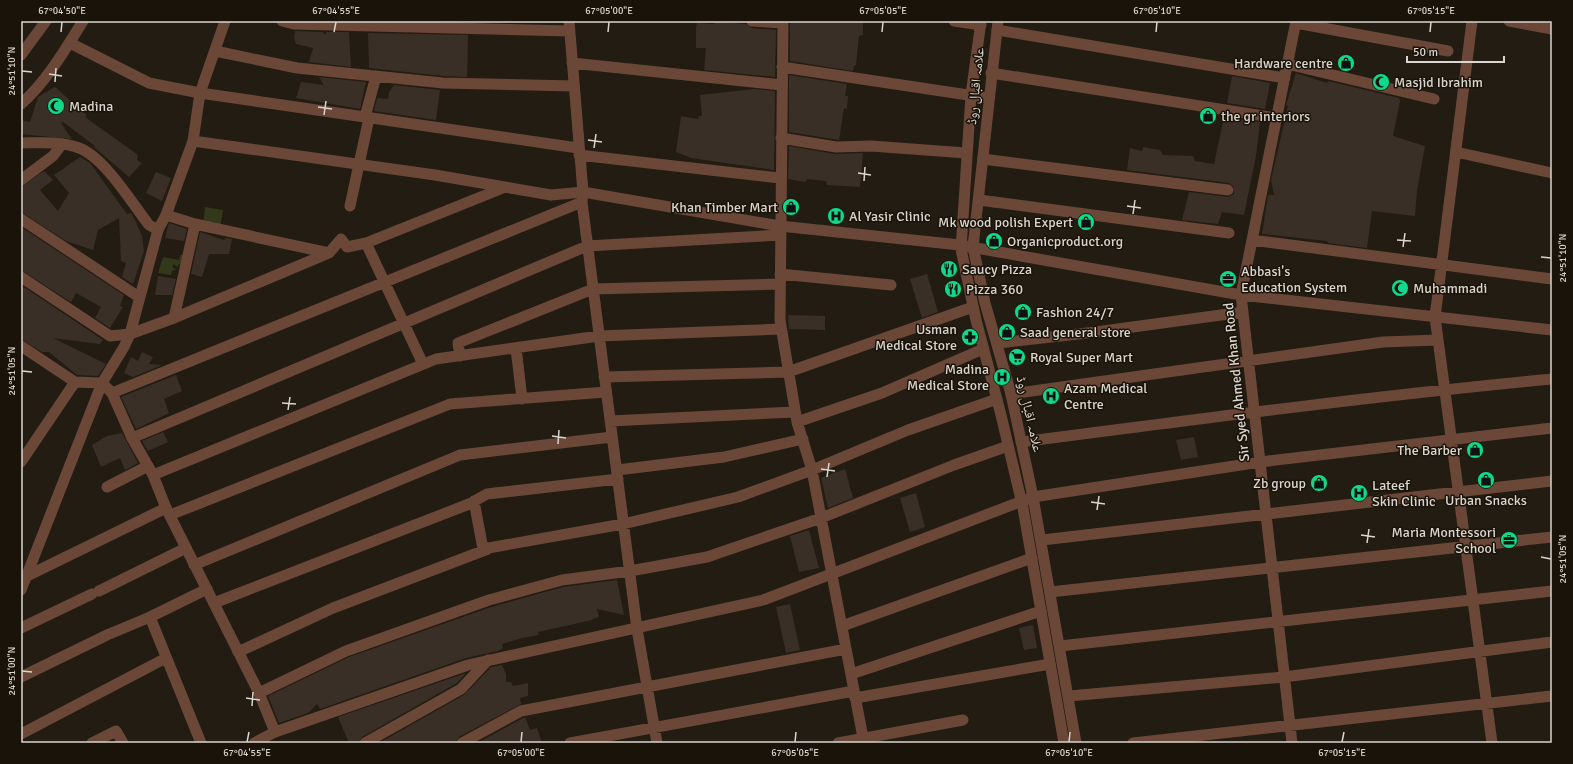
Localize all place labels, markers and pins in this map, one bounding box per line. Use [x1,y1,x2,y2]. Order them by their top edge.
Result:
shop icon: Hardware centre [1336,53,1356,73]
place label: Hardware centre [1234,55,1333,72]
mosque icon: Masjid Ibrahim [1371,72,1391,92]
place label: Masjid Ibrahim [1394,74,1483,91]
mosque icon: Madina [46,96,66,116]
place label: Madina [69,98,113,115]
shop icon: the gr interiors [1198,106,1218,126]
place label: the gr interiors [1221,108,1310,125]
shop icon: Khan Timber Mart [781,197,801,217]
place label: Khan Timber Mart [671,199,778,216]
hospital icon: Al Yasir Clinic [826,206,846,226]
place label: Al Yasir Clinic [849,208,931,225]
shop icon: Mk wood polish Expert [1076,212,1096,232]
place label: Mk wood polish Expert [938,214,1073,231]
shop icon: Organicproduct.org [984,231,1004,251]
place label: Organicproduct.org [1007,233,1123,250]
restaurant icon: Saucy Pizza [939,259,959,279]
place label: Saucy Pizza [962,261,1032,278]
place label: Abbasi's Education System [1241,263,1347,296]
office icon: Abbasi's Education System [1218,269,1238,289]
mosque icon: Muhammadi [1390,278,1410,298]
restaurant icon: Pizza 360 [943,279,963,299]
place label: Muhammadi [1413,280,1487,297]
place label: Pizza 360 [966,281,1023,298]
shop icon: Fashion 24/7 [1013,302,1033,322]
place label: Fashion 24/7 [1036,304,1114,321]
place label: Usman Medical Store [875,321,957,354]
shop icon: Saad general store [997,322,1017,342]
place label: Saad general store [1020,324,1131,341]
pharmacy icon: Usman Medical Store [960,327,980,347]
supermarket icon: Royal Super Mart [1007,347,1027,367]
place label: Royal Super Mart [1030,349,1133,366]
place label: Madina Medical Store [907,361,989,394]
hospital icon: Madina Medical Store [992,367,1012,387]
place label: Azam Medical Centre [1064,380,1147,413]
hospital icon: Azam Medical Centre [1041,386,1061,406]
shop icon: The Barber [1465,440,1485,460]
place label: The Barber [1397,442,1463,459]
shop icon: Urban Snacks [1476,470,1496,490]
shop icon: Zb group [1309,473,1329,493]
place label: Zb group [1253,475,1306,492]
place label: Lateef Skin Clinic [1372,477,1436,510]
hospital icon: Lateef Skin Clinic [1349,483,1369,503]
place label: Urban Snacks [1445,492,1527,509]
place label: Maria Montessori School [1392,524,1496,557]
office icon: Maria Montessori School [1499,530,1519,550]

